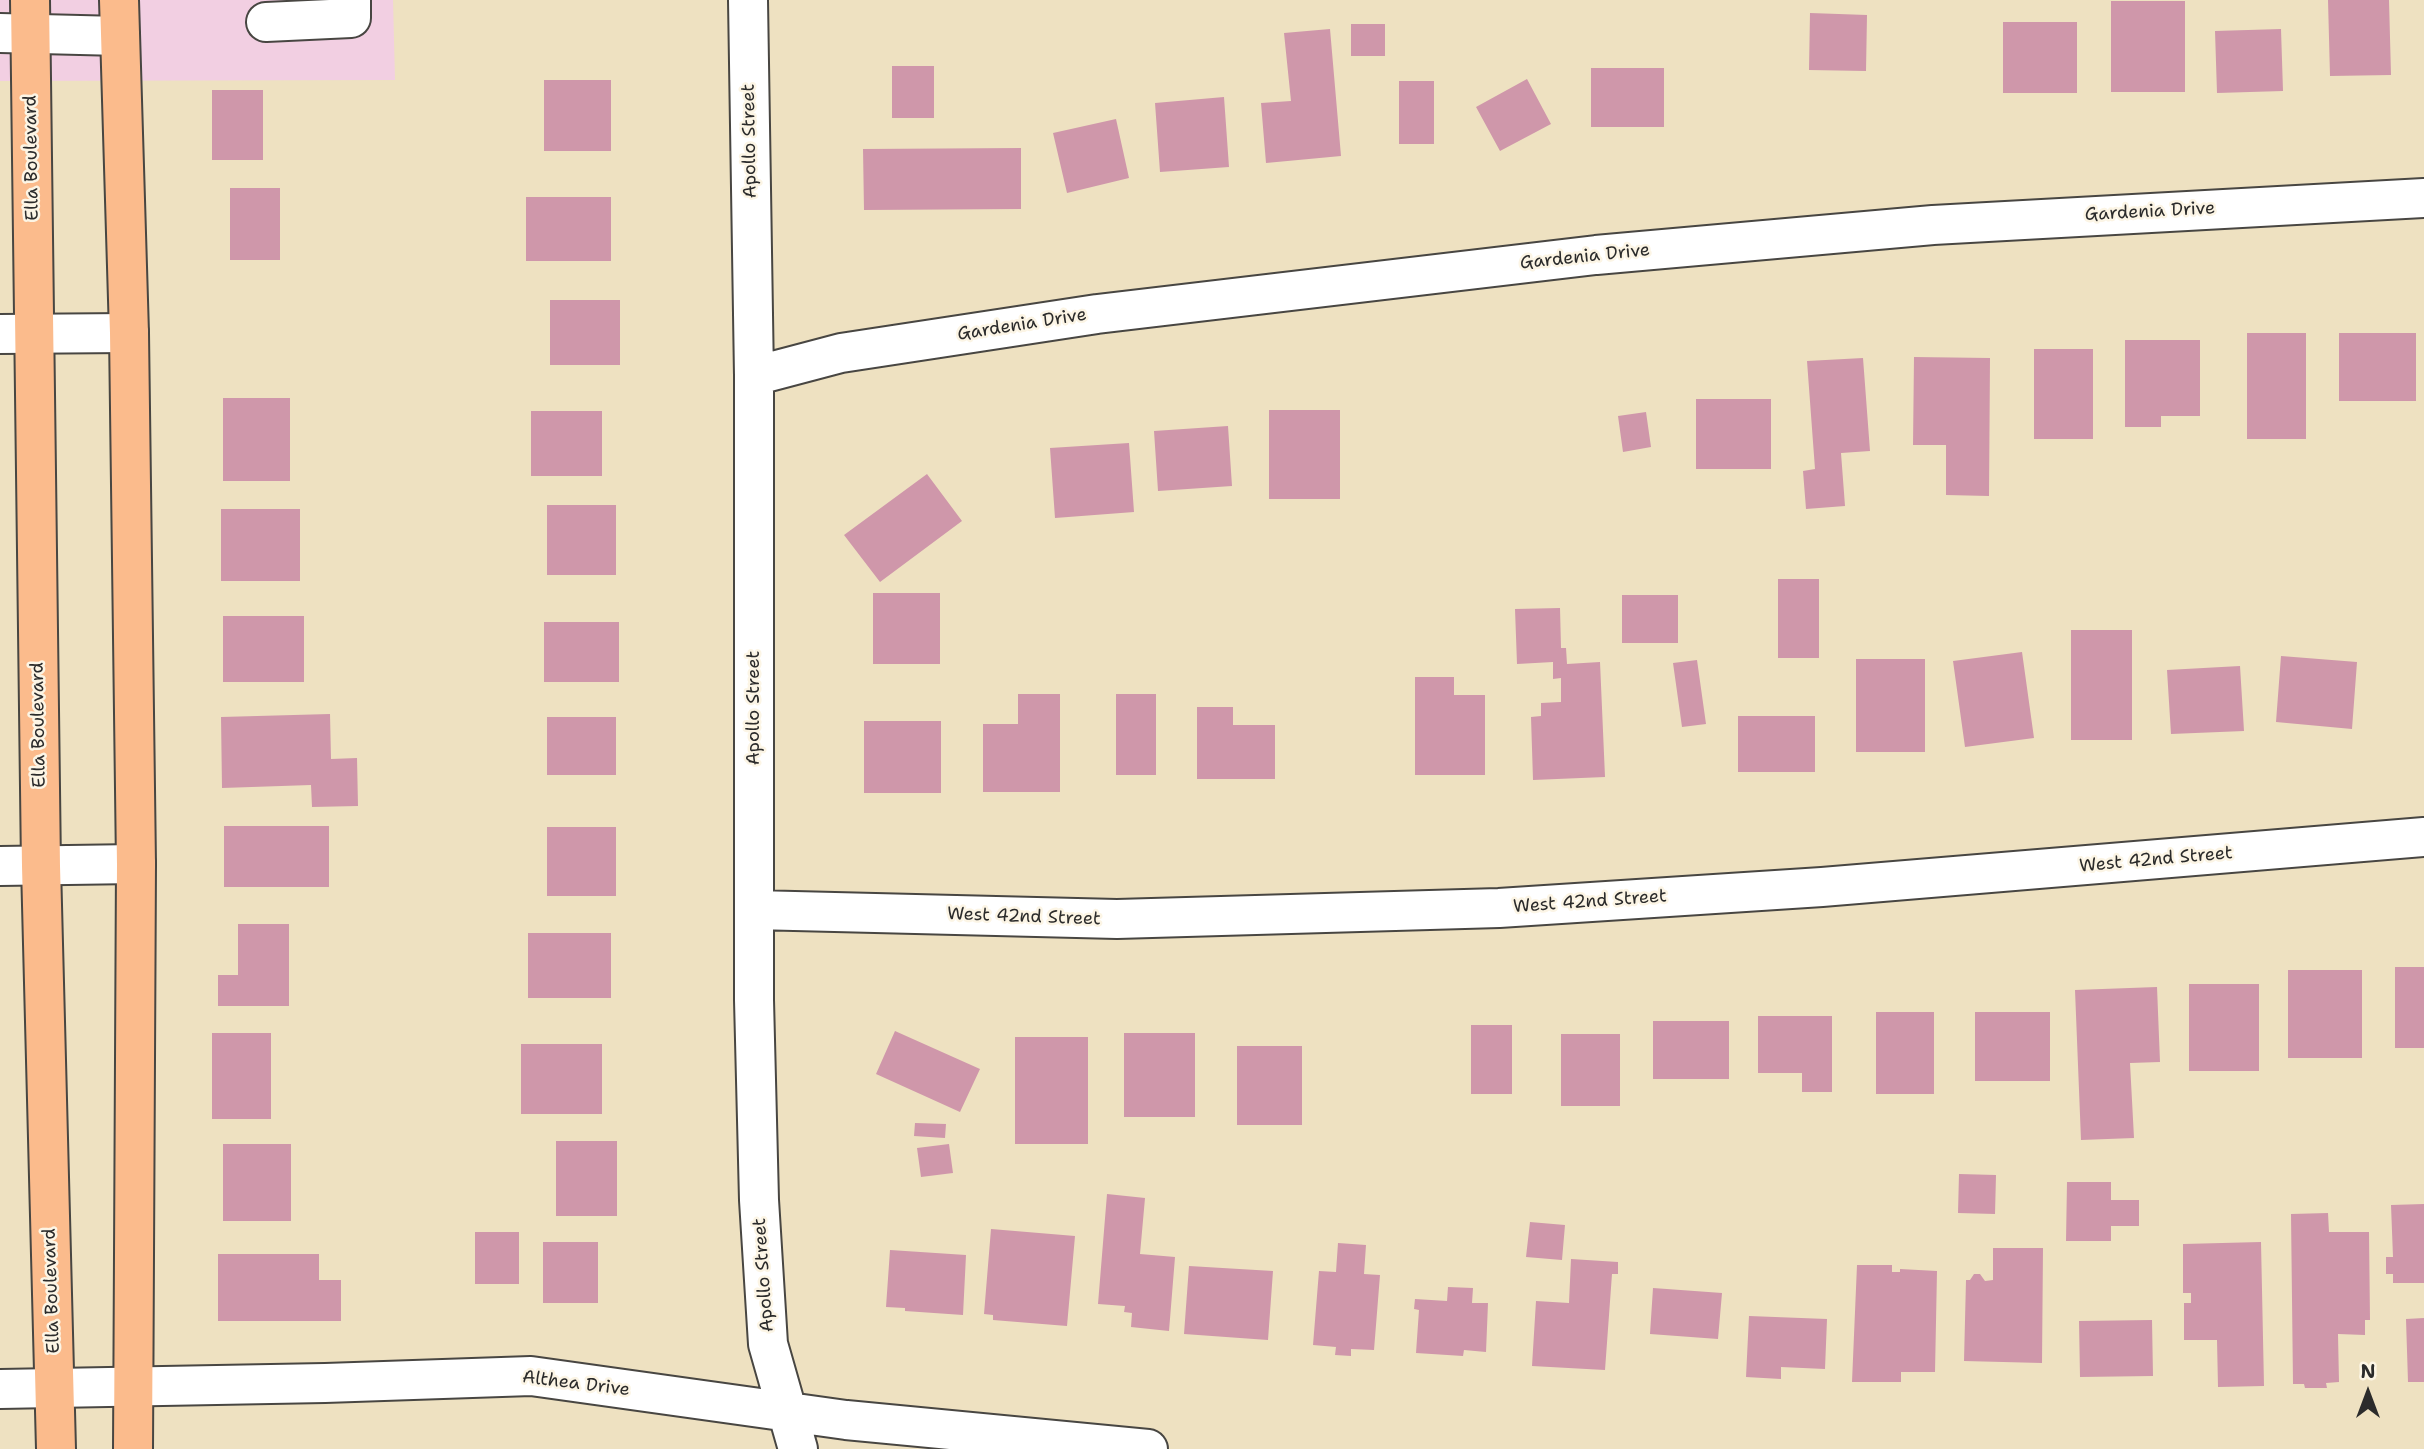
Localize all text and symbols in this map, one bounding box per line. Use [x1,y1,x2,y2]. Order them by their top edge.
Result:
street label: Apollo Street [738,84,762,198]
street label: Ella Boulevard [20,95,44,221]
street label: Gardenia Drive [2084,198,2216,226]
street label: Gardenia Drive [1519,239,1651,275]
street label: Gardenia Drive [956,304,1088,346]
street label: Apollo Street [743,651,765,765]
street label: Ella Boulevard [27,662,51,788]
street label: West 42nd Street [2078,843,2234,877]
street label: West 42nd Street [1513,886,1667,918]
street label: West 42nd Street [947,904,1101,930]
street label: Apollo Street [749,1217,779,1333]
street label: Ella Boulevard [39,1228,65,1354]
north arrow [2333,1358,2403,1428]
text: N [2360,1359,2376,1384]
street label: Althea Drive [521,1367,631,1401]

